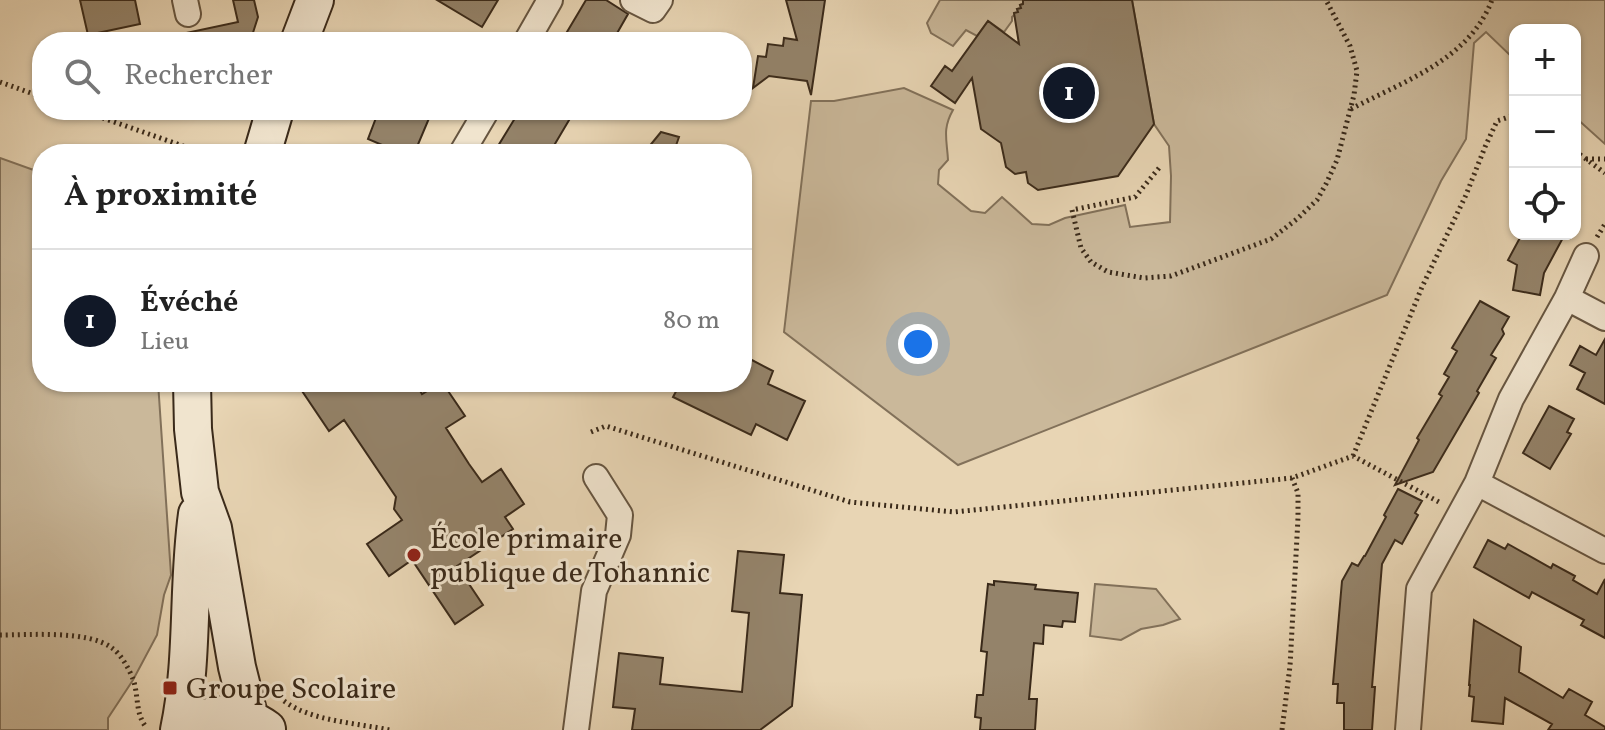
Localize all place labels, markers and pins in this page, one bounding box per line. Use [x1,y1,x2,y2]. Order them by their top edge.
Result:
pin: 1 [1043,63,1095,123]
place label: École primaire publique de Tohannic [430,519,710,595]
marker: École primaire publique de Tohannic [405,546,423,564]
place label: Groupe Scolaire [186,669,396,711]
marker: Groupe Scolaire [161,679,179,697]

